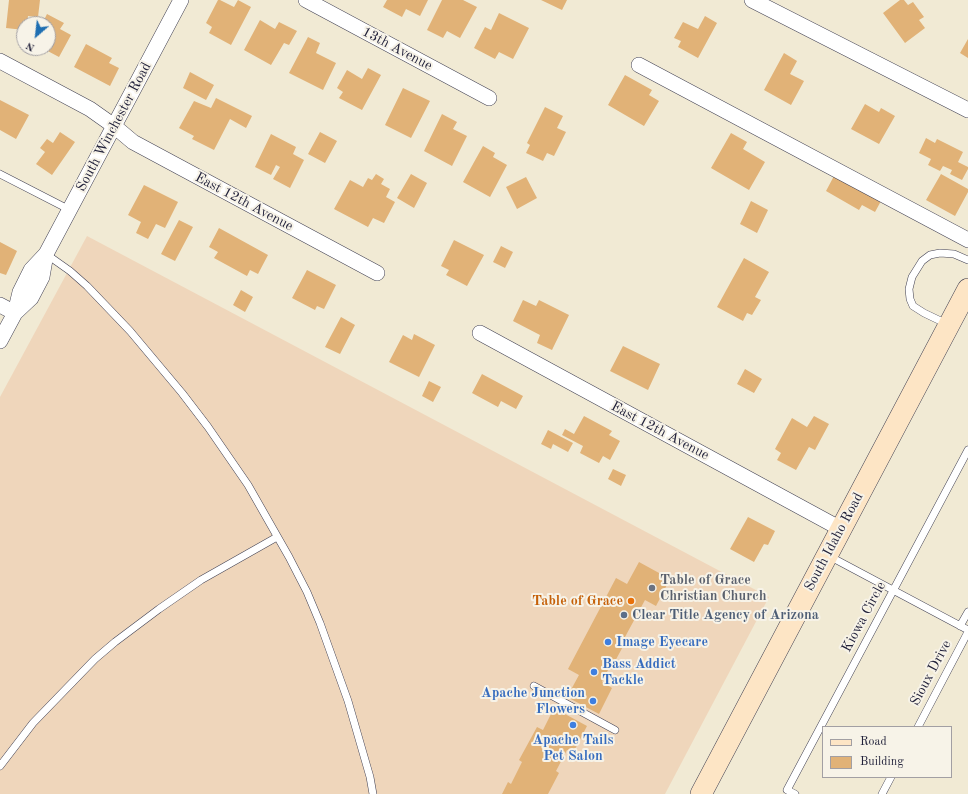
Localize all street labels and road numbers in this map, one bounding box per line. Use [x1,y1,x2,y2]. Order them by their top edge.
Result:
street label: 13th Avenue [359,23,435,75]
street label: South Winchester Road [73,60,155,194]
street label: East 12th Avenue [192,169,296,235]
street label: East 12th Avenue [608,398,712,464]
street label: South Idaho Road [801,490,867,594]
street label: Kiowa Circle [838,579,890,655]
street label: Sioux Drive [907,637,955,709]

